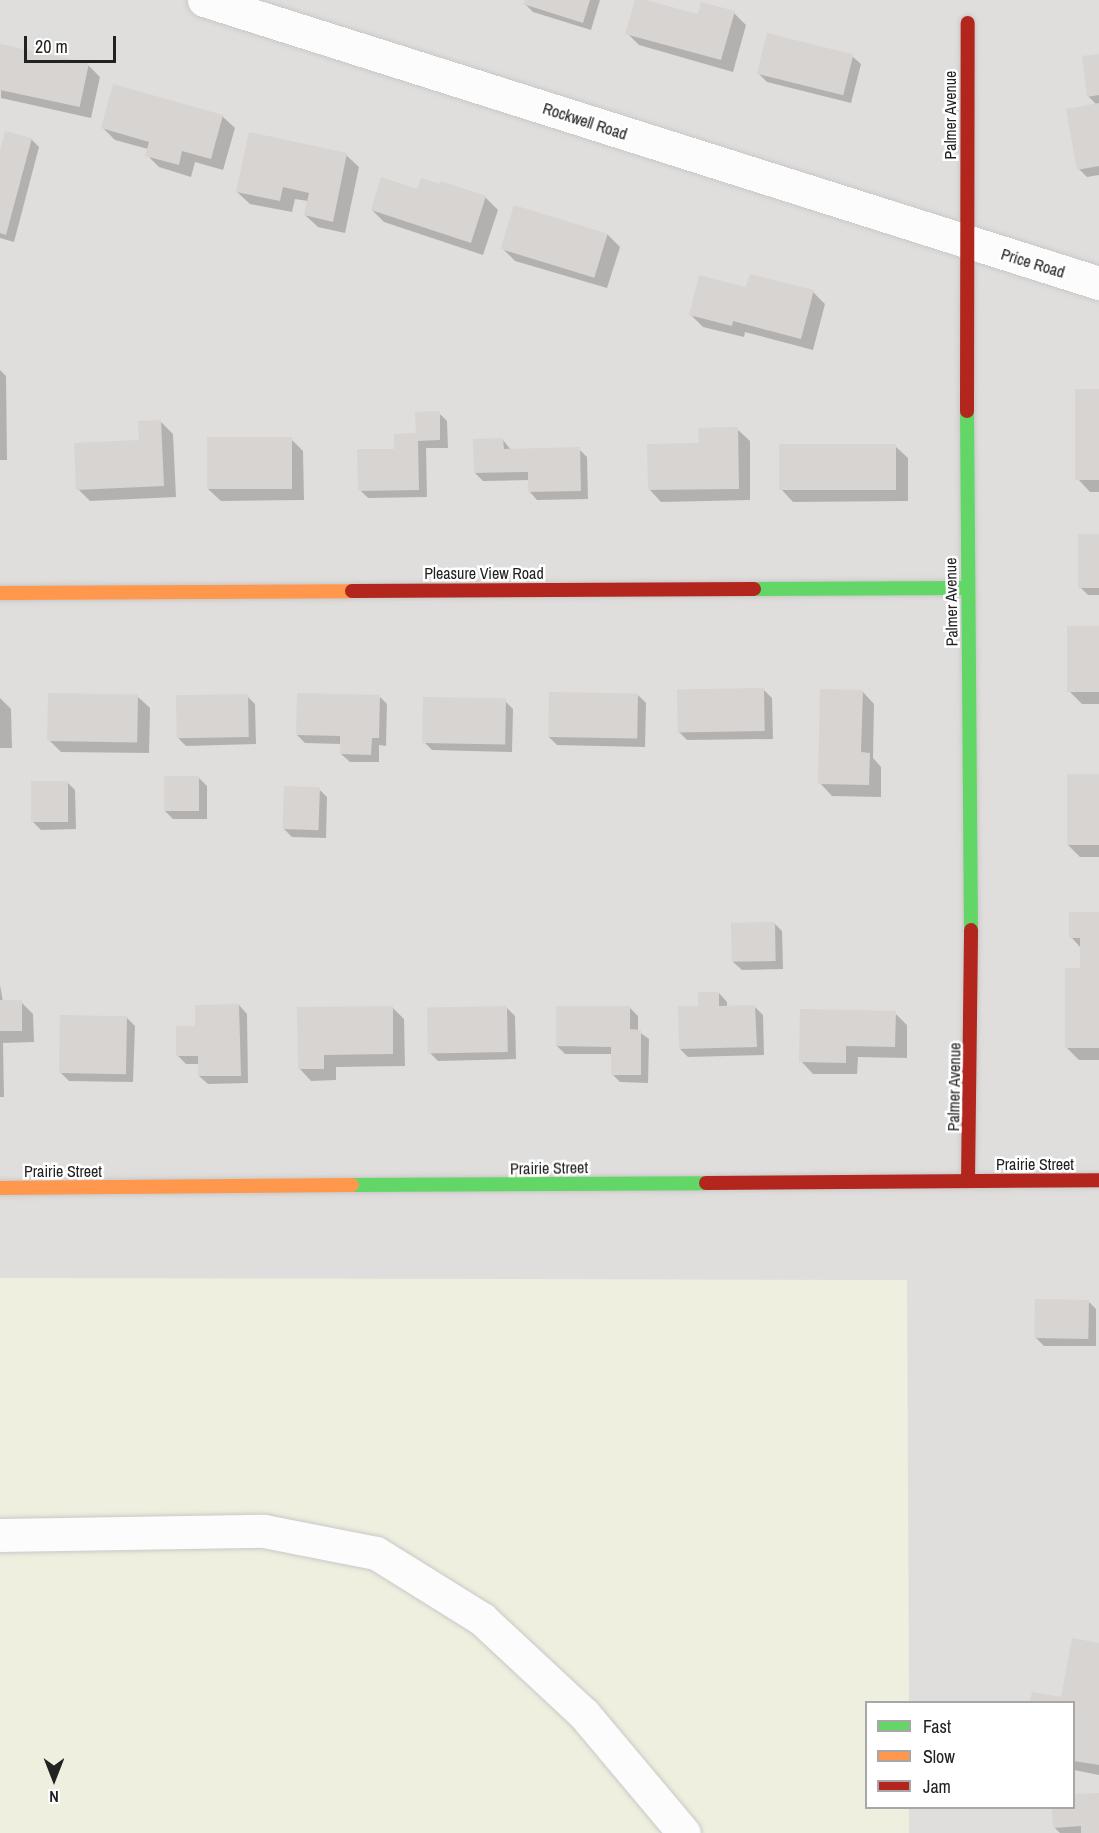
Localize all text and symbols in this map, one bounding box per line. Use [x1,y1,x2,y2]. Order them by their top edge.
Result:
scale bar [27,24,118,62]
text: 20 m [35,34,68,59]
street label: Palmer Avenue [940,70,960,160]
street label: Rockwell Road [540,98,630,144]
street label: Price Road [999,244,1067,282]
street label: Palmer Avenue [941,557,961,647]
street label: Pleasure View Road [424,563,544,583]
street label: Palmer Avenue [944,1042,964,1132]
street label: Prairie Street [996,1154,1074,1174]
street label: Prairie Street [510,1158,588,1178]
street label: Prairie Street [24,1161,102,1181]
legend [865,1701,1075,1809]
text: Fast [923,1714,951,1739]
text: Slow [923,1744,955,1769]
north arrow [24,1749,84,1809]
text: Jam [923,1774,951,1799]
text: N [49,1786,59,1808]

